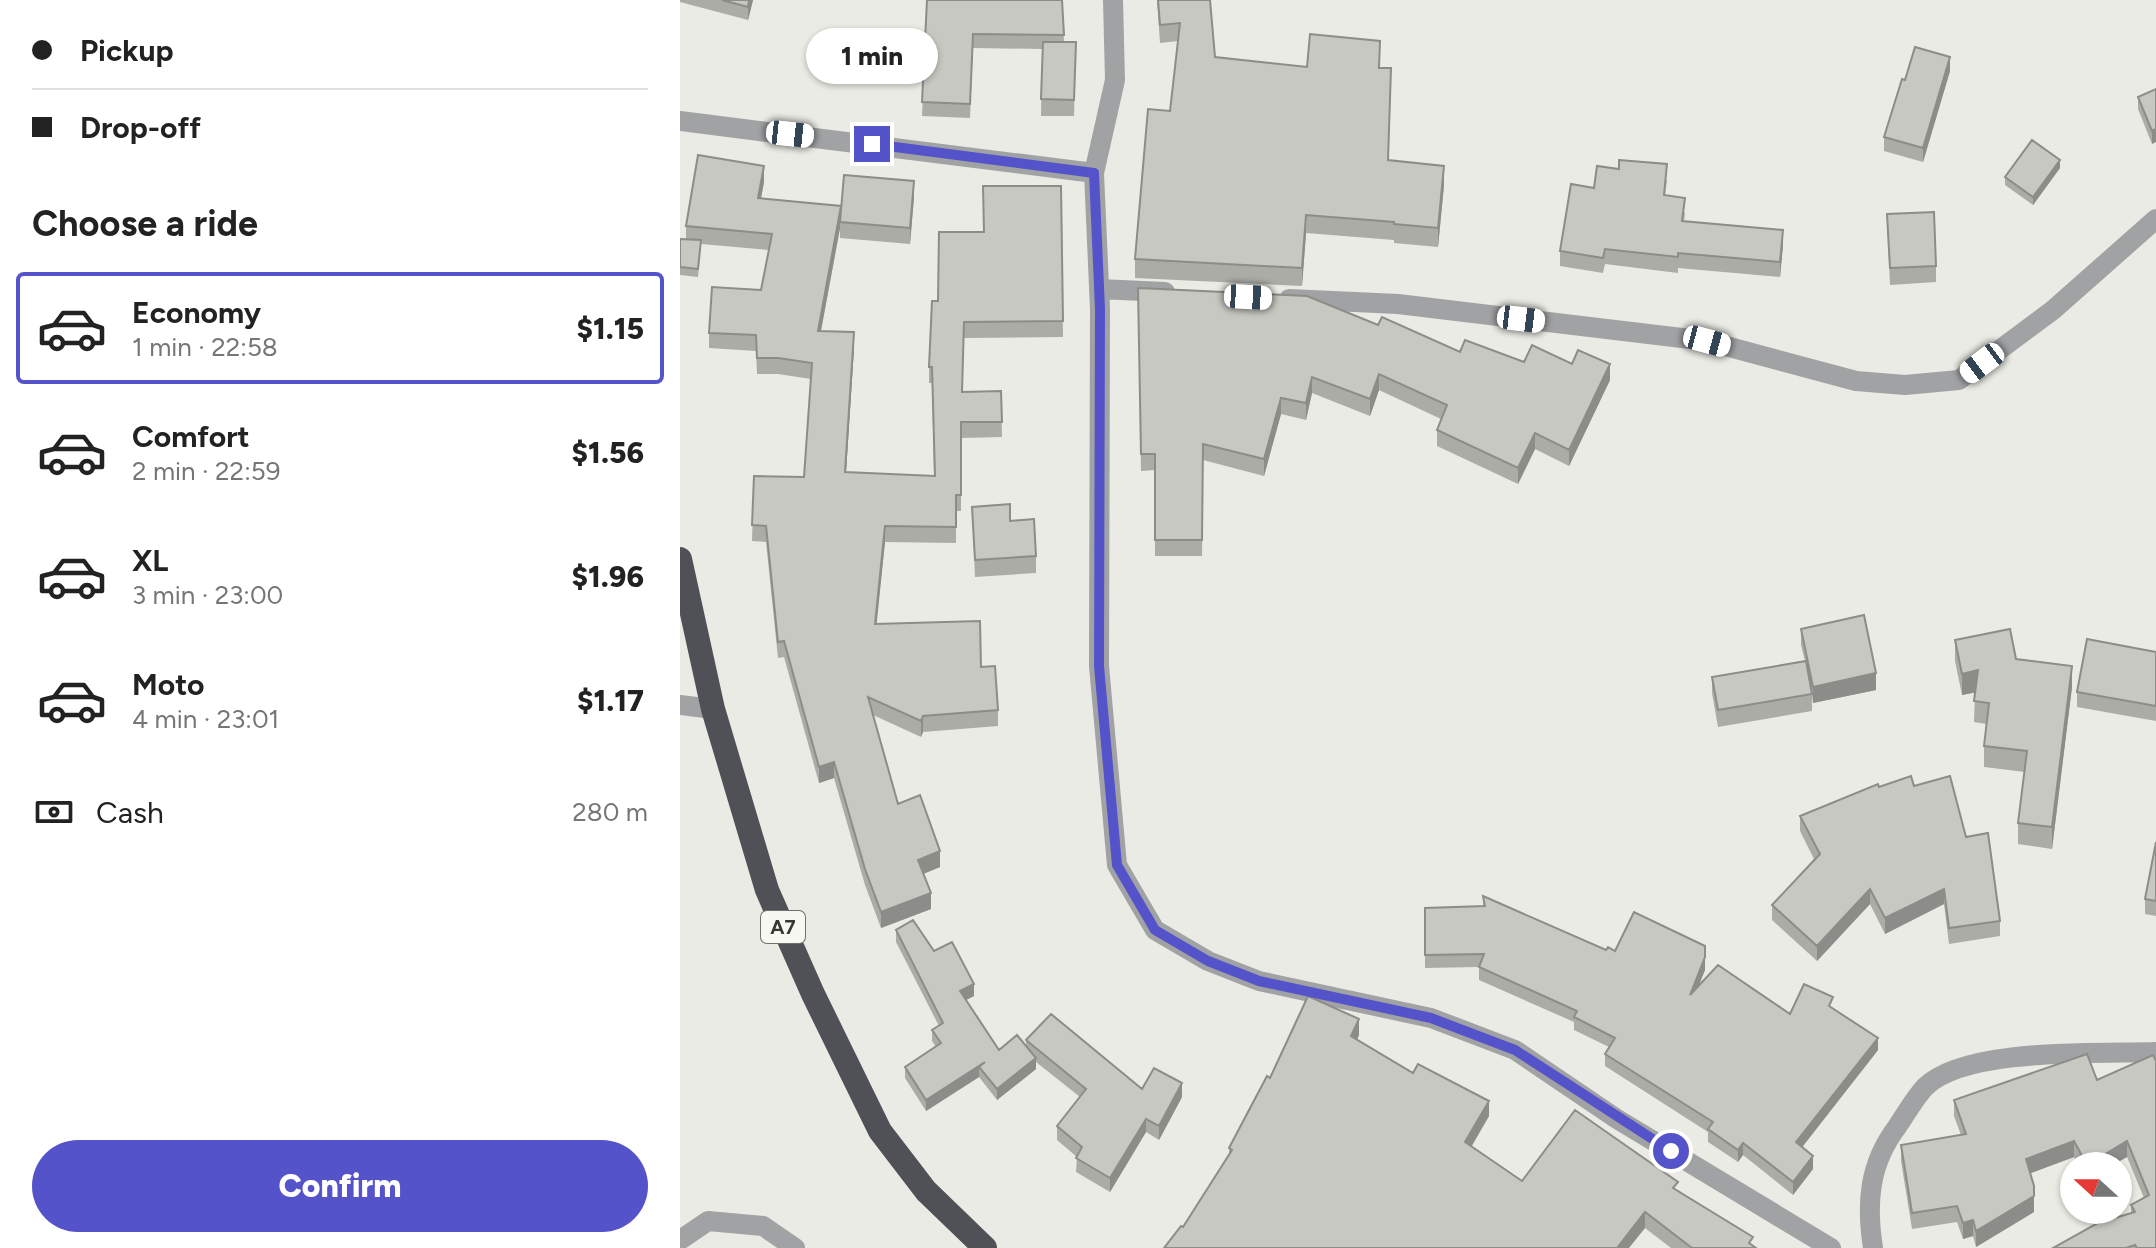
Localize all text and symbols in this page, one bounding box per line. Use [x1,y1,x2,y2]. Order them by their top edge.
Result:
callout: 1 min [806,28,938,84]
text: Pickup [80,32,174,69]
text: 1 min [841,40,903,72]
text: Drop-off [80,109,201,146]
car [765,120,815,148]
route end [854,126,890,162]
text: Choose a ride [32,202,258,245]
car [1223,284,1273,310]
icon: car [36,292,108,364]
text: Economy [132,294,261,331]
car [1496,304,1546,334]
text: $1.15 [576,310,644,347]
car [1681,323,1733,359]
text: 1 min · 22:58 [132,331,278,363]
car [1956,339,2008,387]
icon: car [36,416,108,488]
text: Comfort [132,418,250,455]
text: $1.56 [572,434,644,471]
text: 2 min · 22:59 [132,455,280,487]
icon: car [36,540,108,612]
text: XL [132,542,168,579]
text: $1.96 [572,558,644,595]
text: 3 min · 23:00 [132,579,283,611]
icon: car [36,664,108,736]
text: Moto [132,666,204,703]
text: $1.17 [577,682,644,719]
text: 4 min · 23:01 [132,703,279,735]
icon: cash [32,790,76,834]
text: Cash [96,794,164,831]
text: 280 m [572,796,648,828]
road number: A7 [761,911,805,943]
route start [1653,1133,1689,1169]
button: Confirm [32,1140,648,1232]
north arrow [2060,1152,2132,1224]
map controls [2060,1152,2132,1224]

